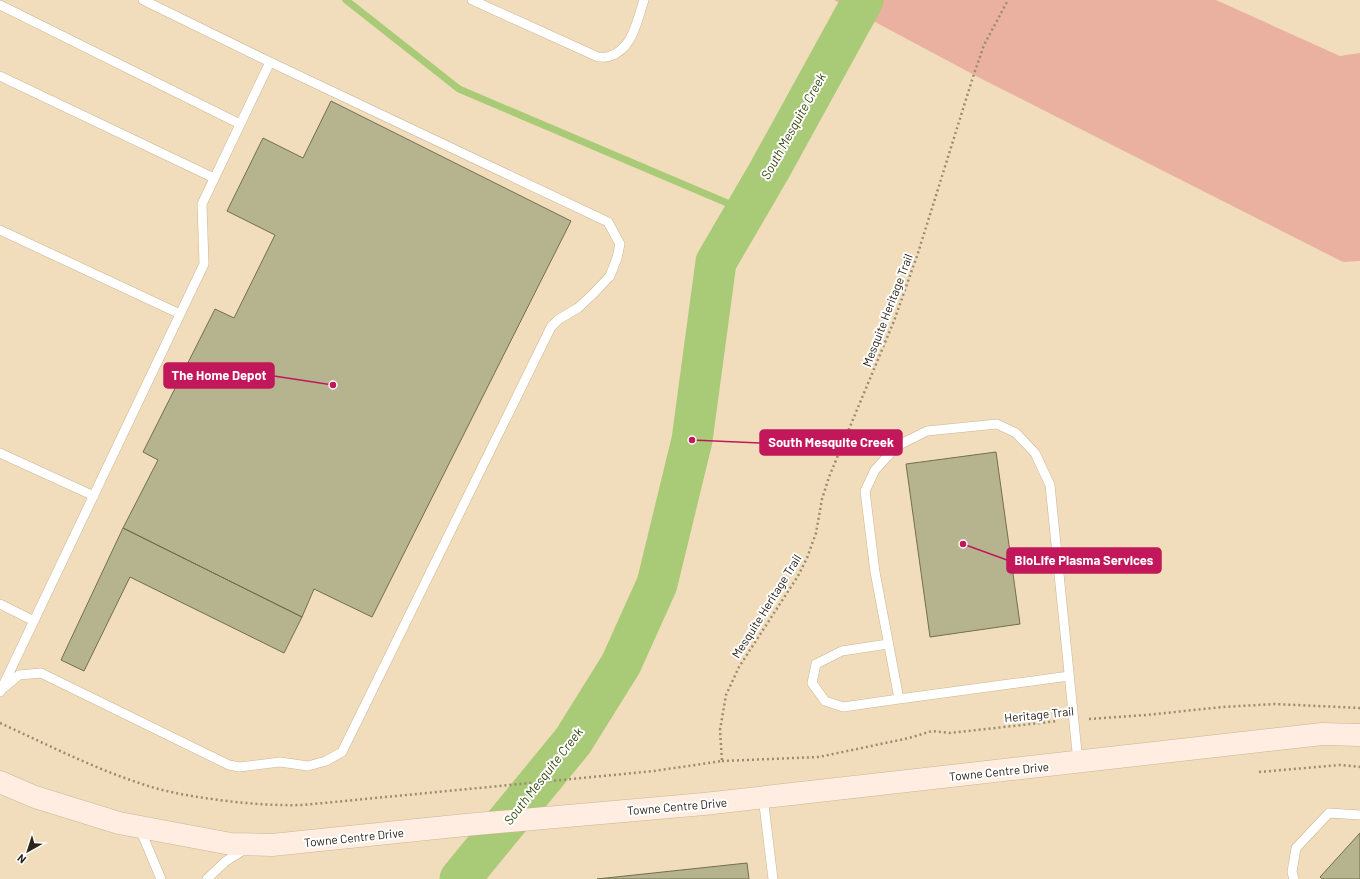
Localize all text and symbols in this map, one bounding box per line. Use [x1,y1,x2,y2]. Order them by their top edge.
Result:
water label: South Mesquite Creek [757,69,829,182]
street label: Mesquite Heritage Trail [859,252,915,368]
callout: The Home Depot [164,363,274,388]
text: The Home Depot [172,367,266,383]
callout: South Mesquite Creek [760,430,902,455]
text: South Mesquite Creek [768,434,894,450]
callout: BioLife Plasma Services [1007,548,1161,573]
street label: Mesquite Heritage Trail [728,552,804,660]
text: BioLife Plasma Services [1015,552,1154,568]
street label: Heritage Trail [1004,703,1074,725]
water label: South Mesquite Creek [500,724,586,828]
street label: Towne Centre Drive [948,759,1050,783]
street label: Towne Centre Drive [626,795,728,817]
street label: Towne Centre Drive [303,825,405,849]
north arrow [8,831,48,871]
text: N [14,852,28,867]

